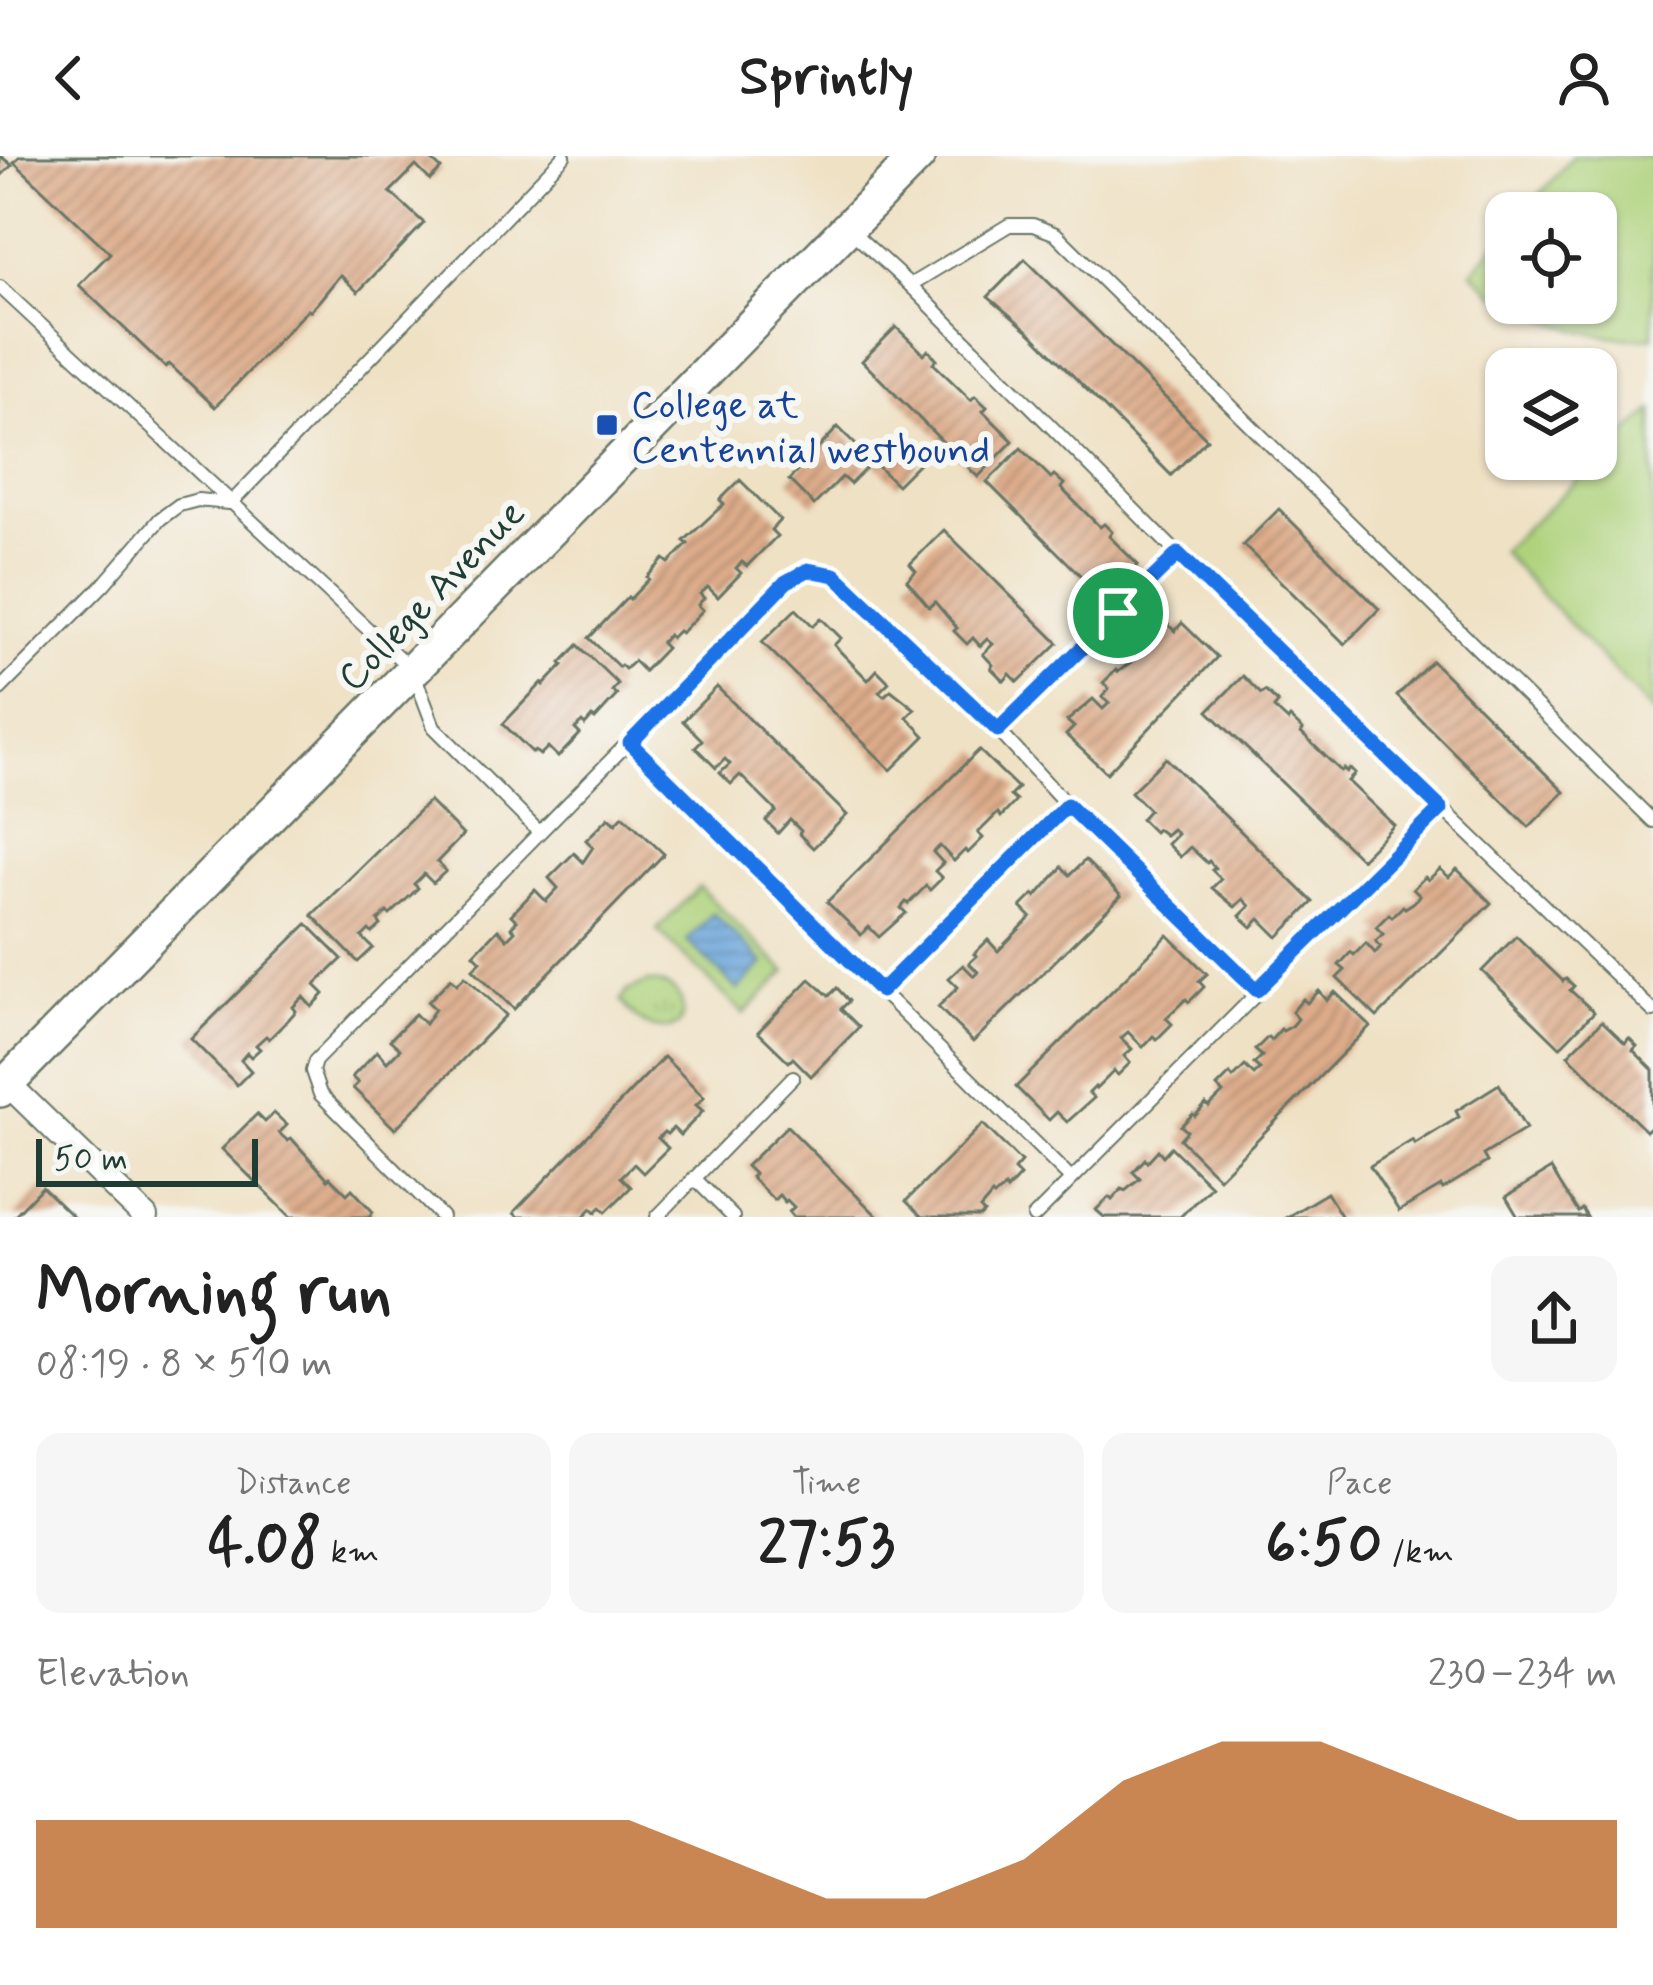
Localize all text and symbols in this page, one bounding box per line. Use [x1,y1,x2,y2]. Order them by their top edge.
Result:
text: Sprintly [739,43,914,114]
icon: back [36,45,102,111]
icon: person [1551,45,1617,111]
map controls [1485,192,1617,480]
button: locate [1485,192,1617,324]
button: layers [1485,348,1617,480]
place label: College at Centennial westbound [631,381,990,477]
marker: College at Centennial westbound [594,412,620,438]
street label: College Avenue [328,489,537,704]
pin [1067,562,1169,664]
icon: arrive [1085,580,1151,646]
scale bar [36,1133,258,1186]
text: 50 m [54,1138,128,1182]
text: Morning run [36,1251,392,1337]
button: share [1491,1256,1617,1382]
text: 08:19 · 8 × 510 m [36,1339,332,1390]
text: Distance [236,1462,352,1506]
text: Time [792,1462,861,1506]
text: Pace [1327,1462,1392,1506]
text: 4.08 [208,1506,322,1585]
text: 27:53 [758,1506,895,1585]
text: 6:50 [1265,1506,1382,1585]
text: km [322,1531,379,1575]
text: /km [1382,1531,1454,1575]
text: Elevation [36,1649,190,1700]
text: 230–234 m [1428,1649,1617,1700]

